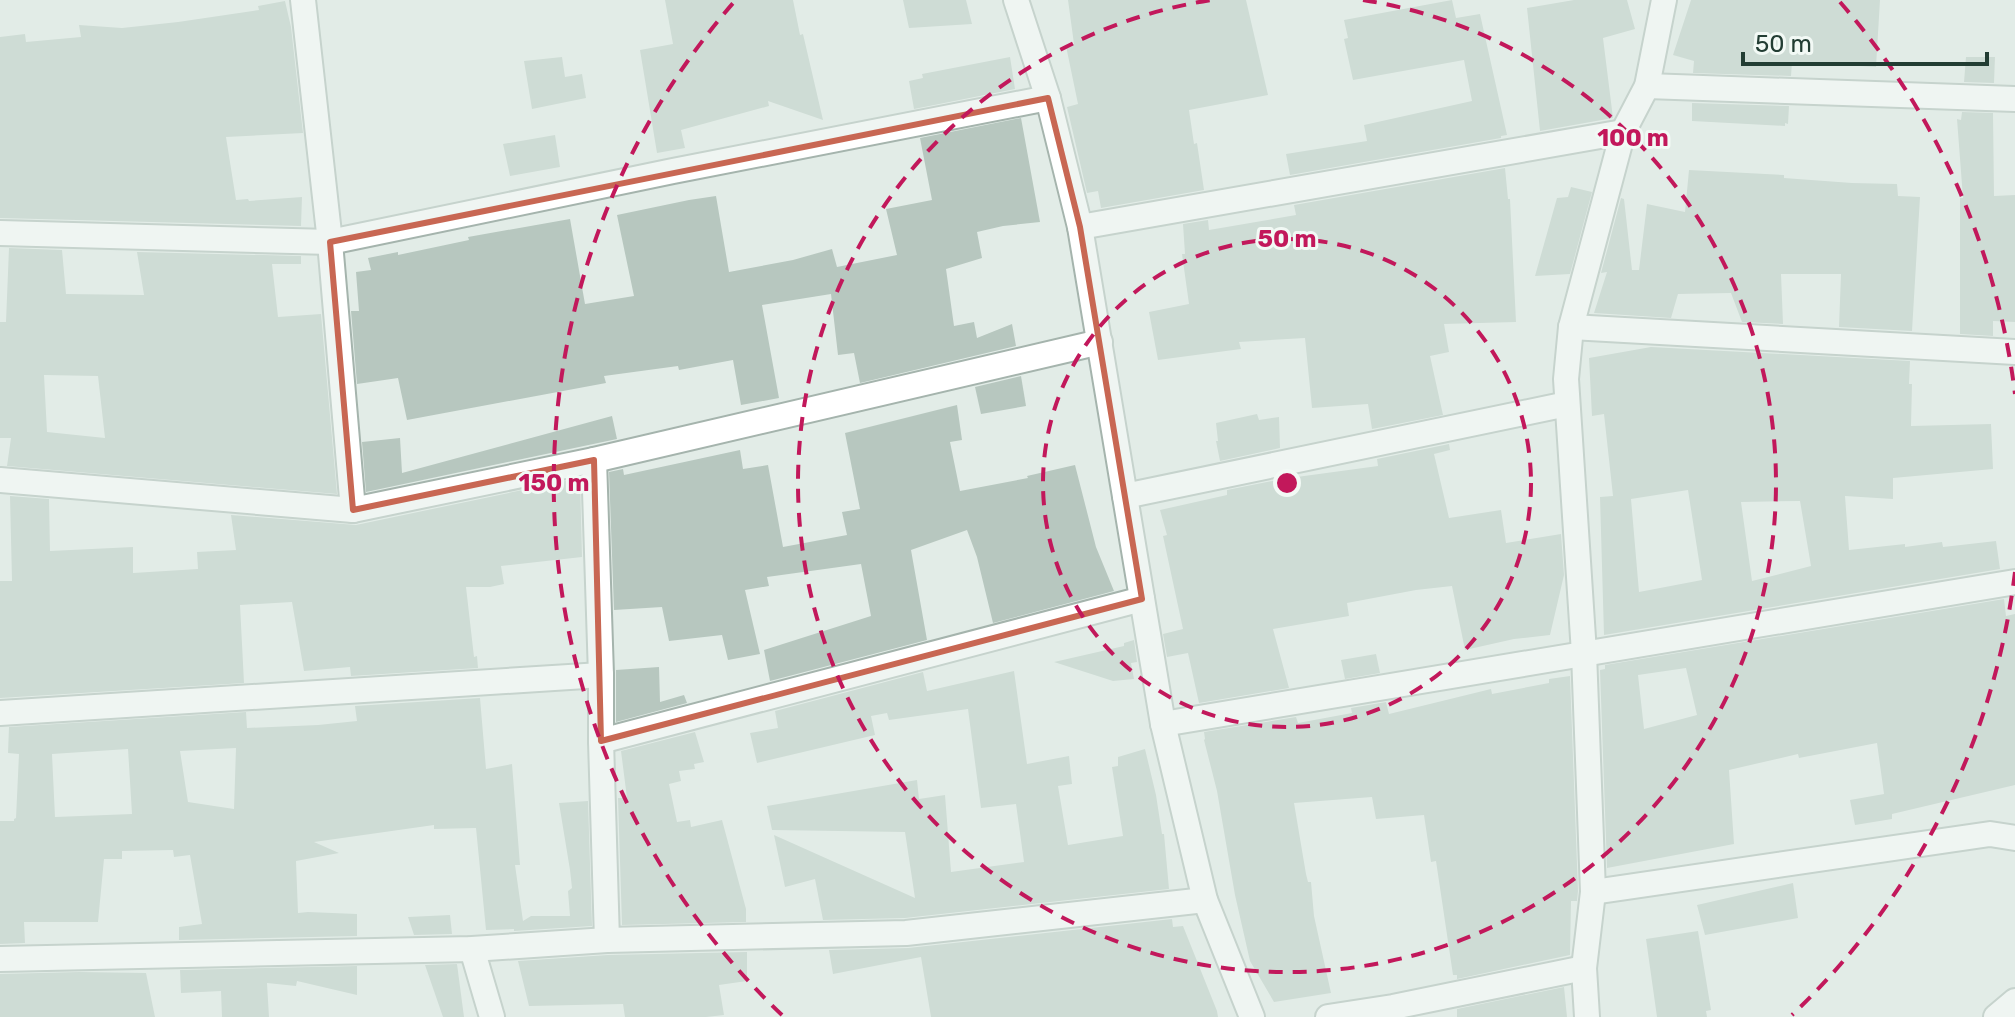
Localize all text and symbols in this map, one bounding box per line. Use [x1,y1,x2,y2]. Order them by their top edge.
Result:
scale bar [1743,16,1987,66]
text: 50 m [1755,30,1812,58]
text: 100 m [1597,124,1669,152]
text: 50 m [1258,225,1316,253]
text: 150 m [519,469,589,497]
centre of rings [1273,469,1301,497]

